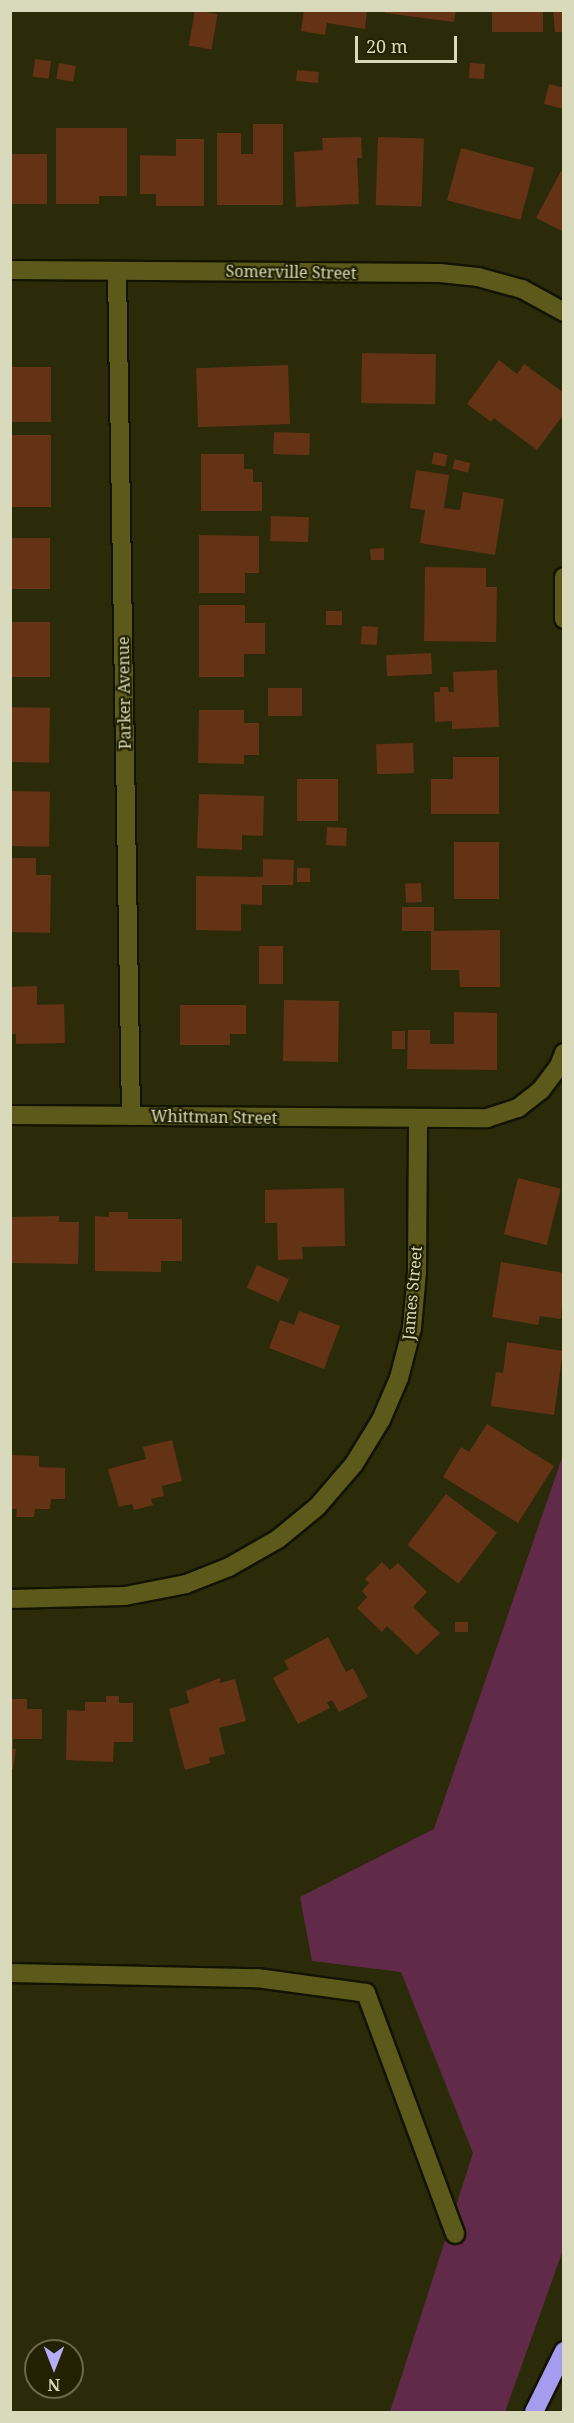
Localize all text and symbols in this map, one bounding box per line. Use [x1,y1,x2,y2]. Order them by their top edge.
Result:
scale bar [358,24,460,62]
text: 20 m [366,34,408,58]
street label: Somerville Street [225,261,357,283]
street label: Parker Avenue [113,636,135,750]
street label: Whittman Street [151,1106,277,1128]
street label: James Street [398,1245,426,1341]
north arrow [24,2339,84,2399]
text: N [48,2374,60,2396]

